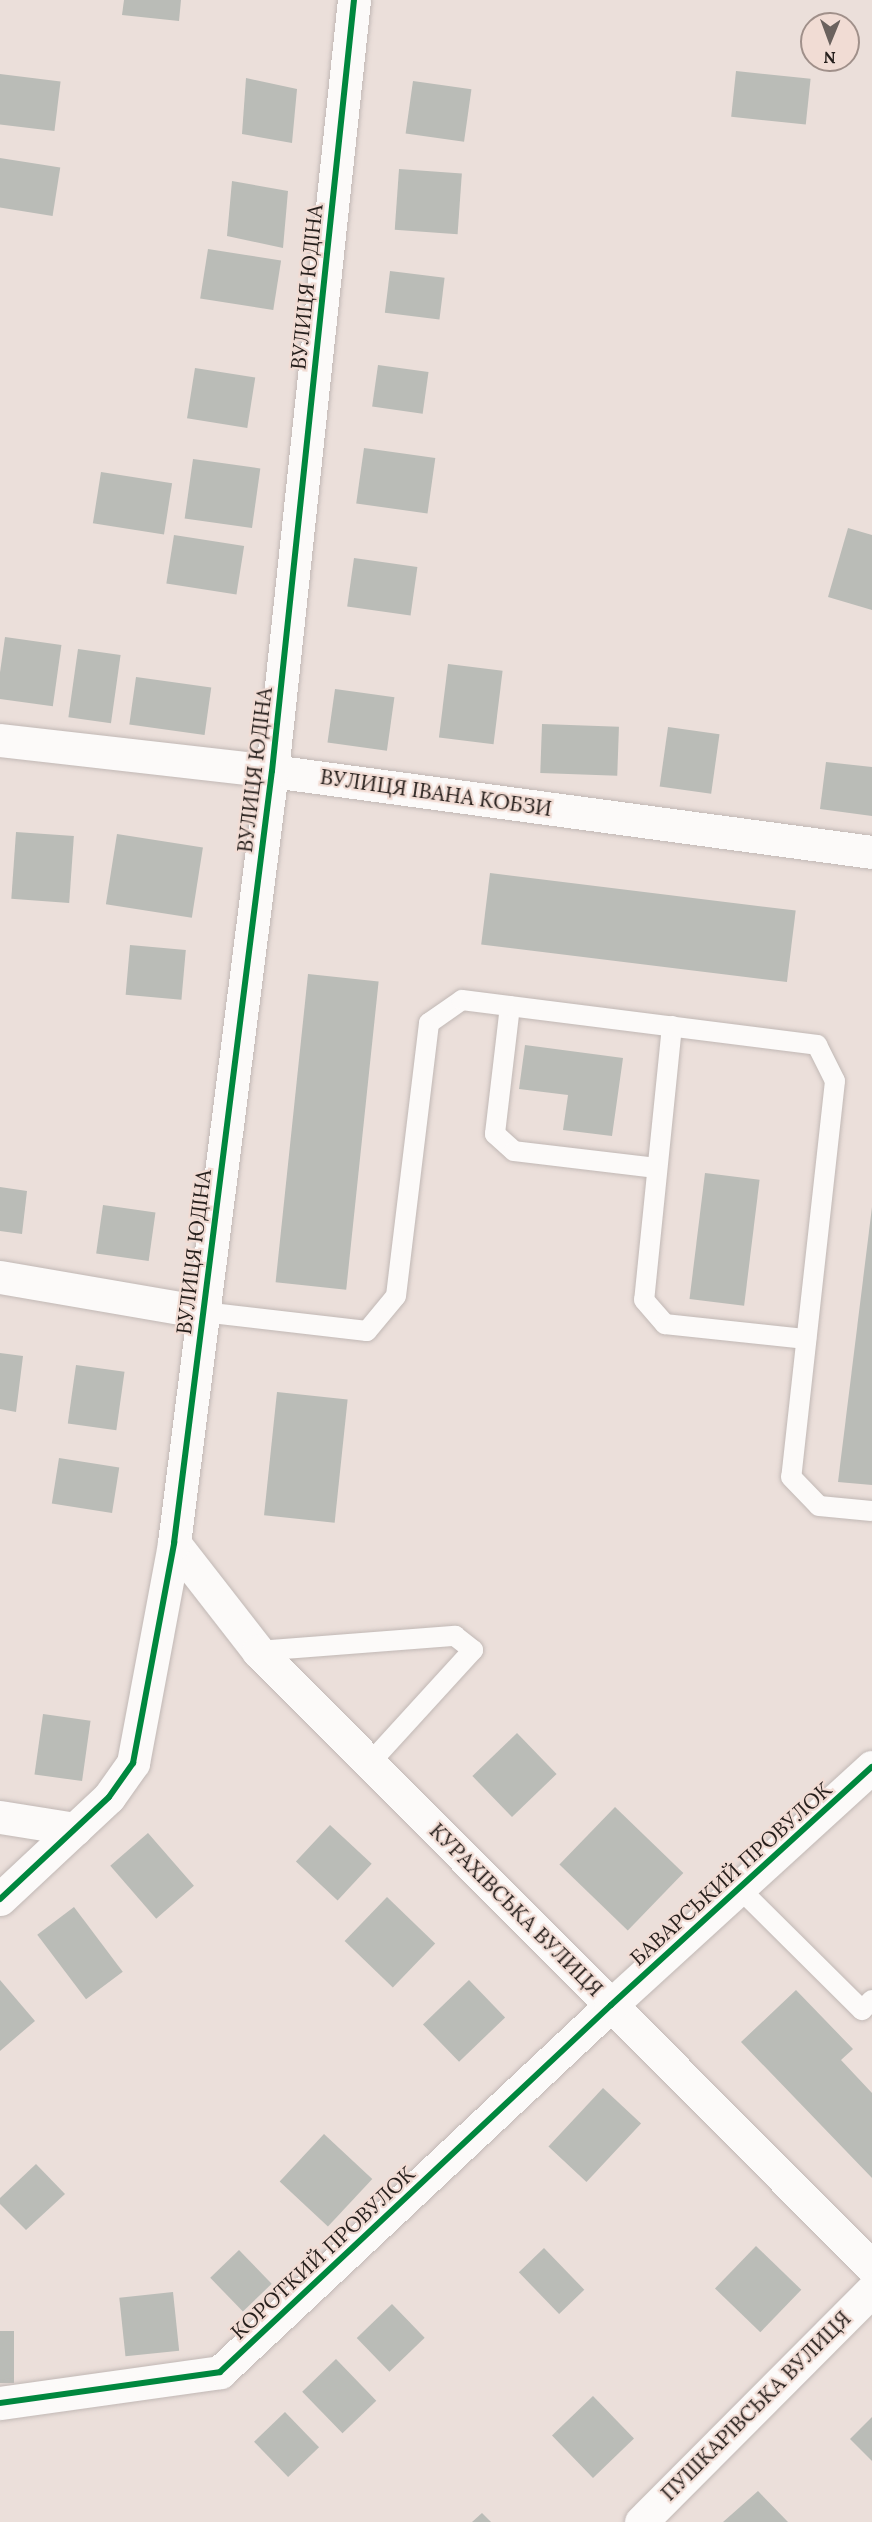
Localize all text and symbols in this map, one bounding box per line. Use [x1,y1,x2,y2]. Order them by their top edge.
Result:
north arrow [800,12,860,72]
text: N [823,48,836,68]
street label: ВУЛИЦЯ ЮДІНА [286,203,328,371]
street label: ВУЛИЦЯ ЮДІНА [232,686,278,854]
street label: ВУЛИЦЯ ІВАНА КОБЗИ [319,764,553,822]
street label: ВУЛИЦЯ ЮДІНА [171,1168,217,1336]
street label: БАВАРСЬКИЙ ПРОВУЛОК [625,1777,837,1971]
street label: КУРАХІВСЬКА ВУЛИЦЯ [424,1818,608,2002]
street label: КОРОТКИЙ ПРОВУЛОК [226,2161,420,2345]
street label: ПУШКАРІВСЬКА ВУЛИЦЯ [656,2306,856,2506]

